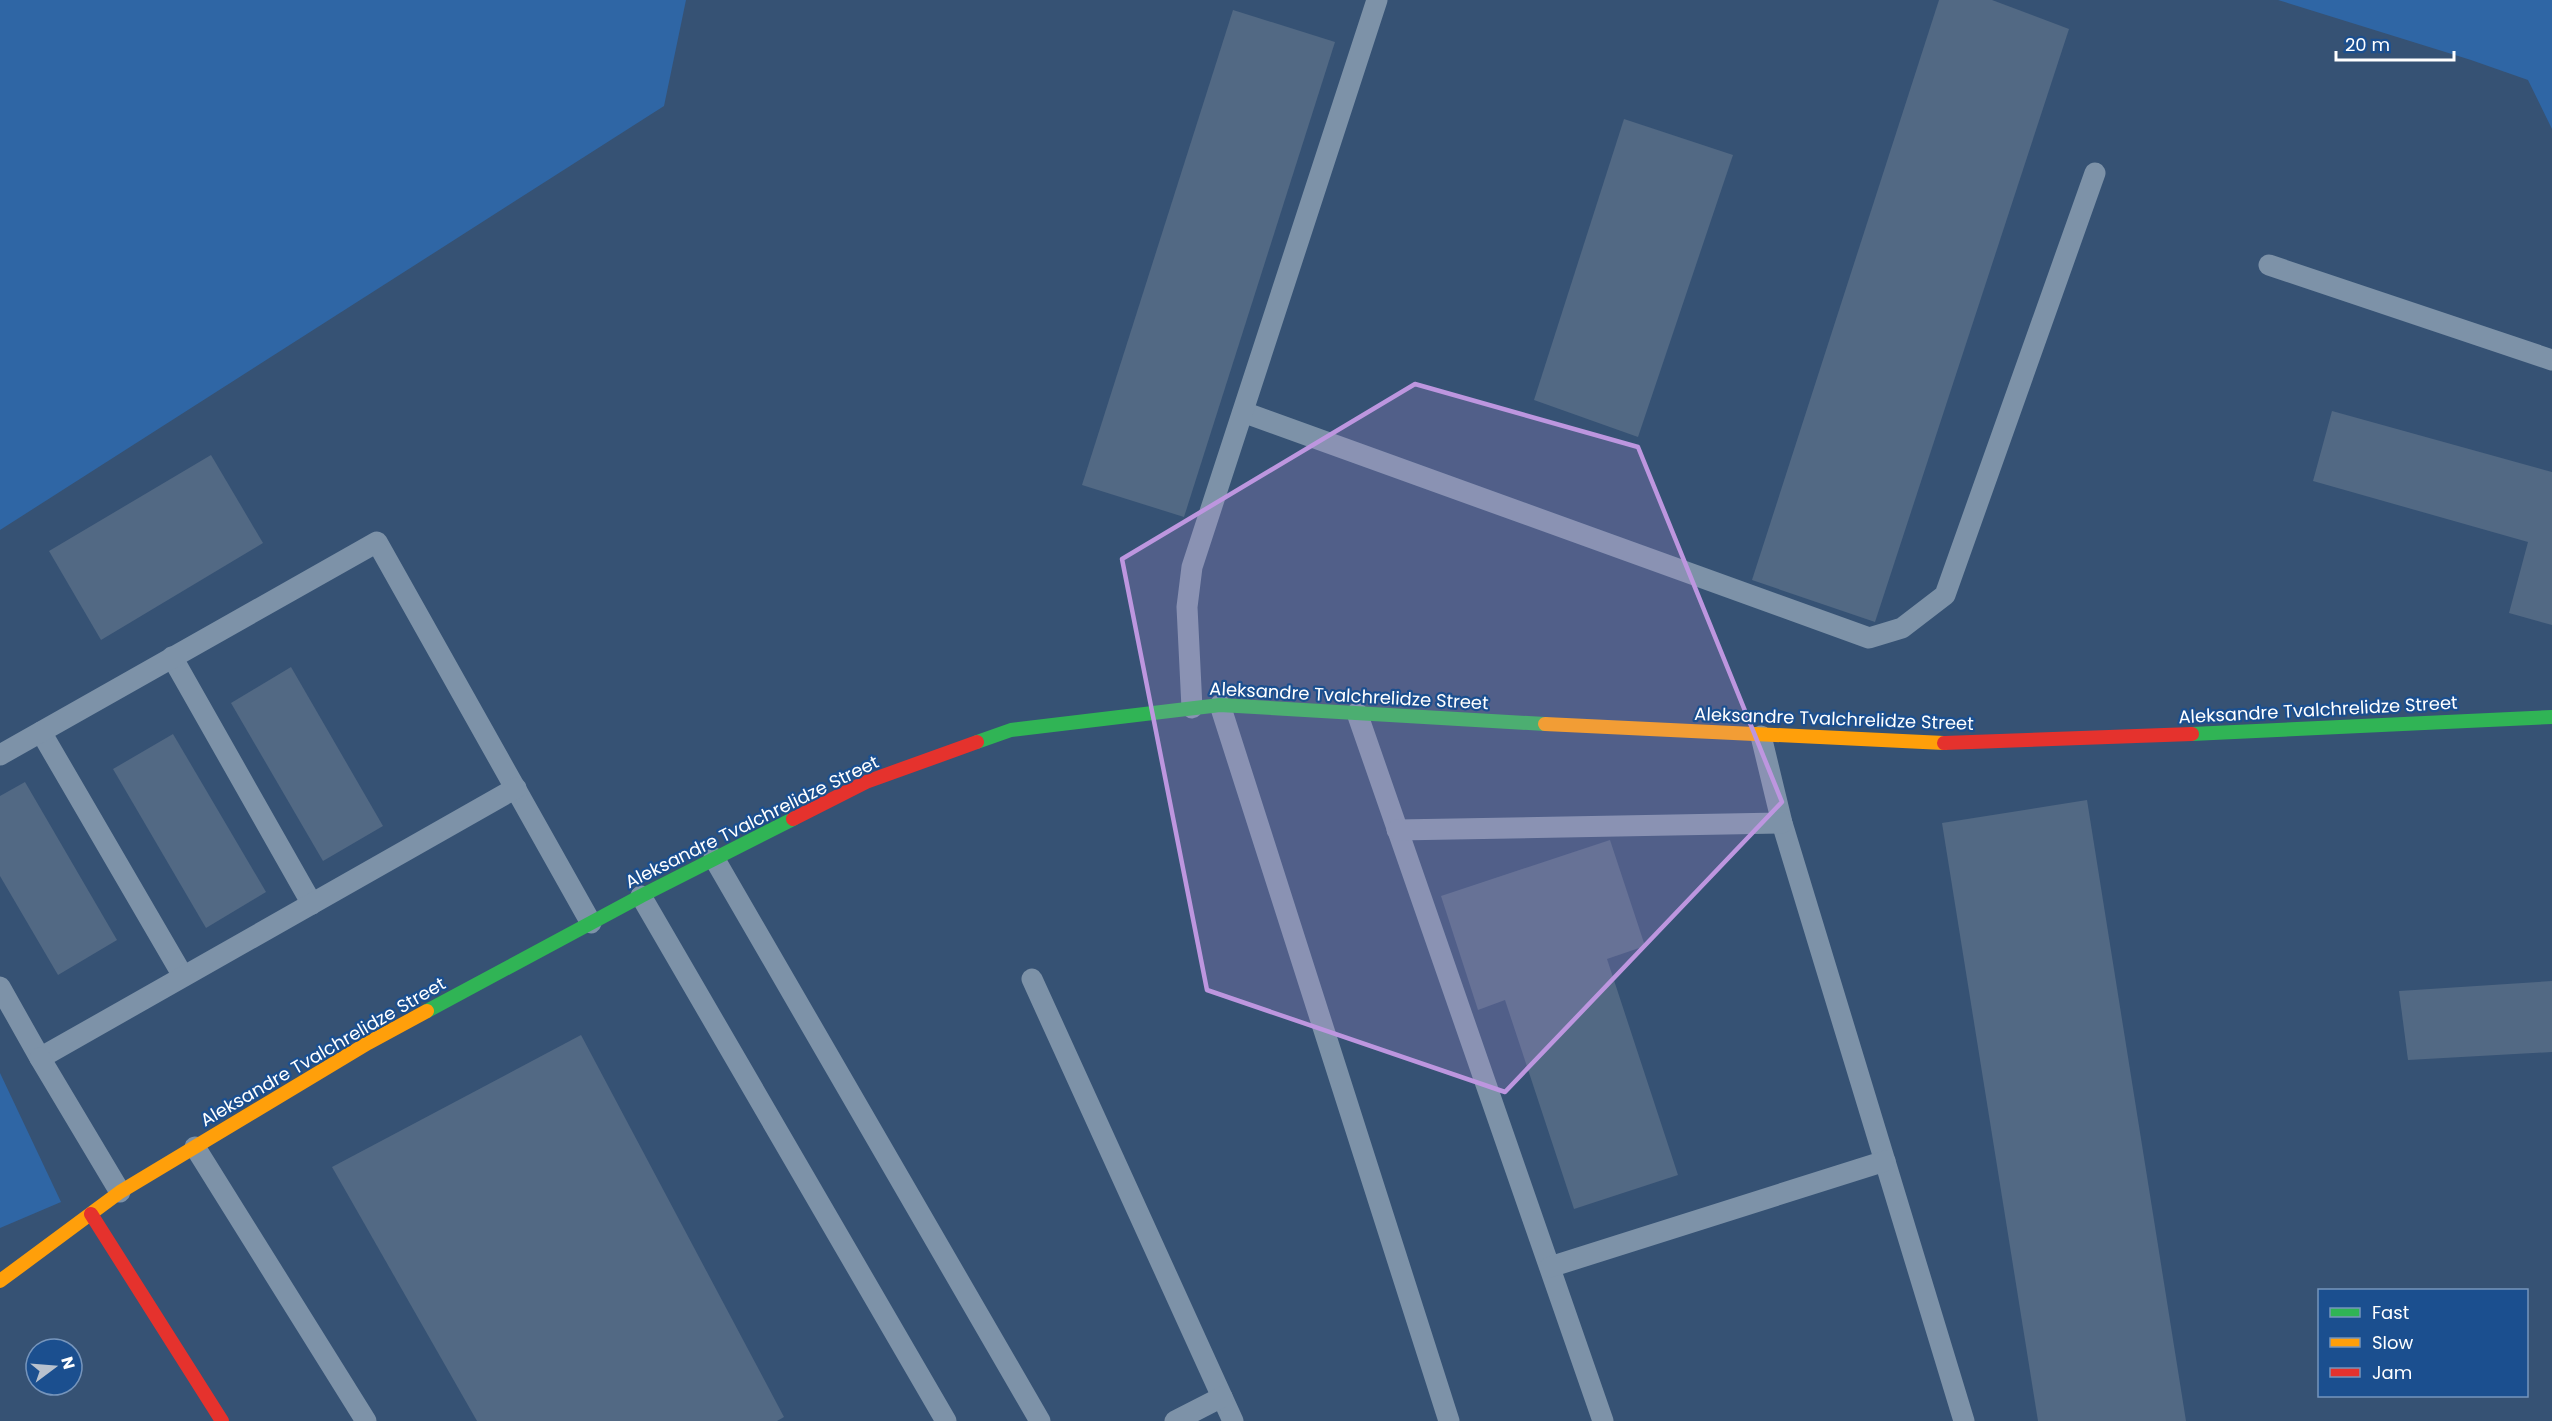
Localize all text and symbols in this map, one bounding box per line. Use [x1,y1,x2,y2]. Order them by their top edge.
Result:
scale bar [2336,24,2454,62]
text: 20 m [2345,32,2390,57]
street label: Aleksandre Tvalchrelidze Street [1209,676,1489,715]
street label: Aleksandre Tvalchrelidze Street [2178,690,2458,729]
street label: Aleksandre Tvalchrelidze Street [1694,701,1974,736]
street label: Aleksandre Tvalchrelidze Street [621,749,883,894]
street label: Aleksandre Tvalchrelidze Street [195,971,450,1132]
legend [2318,1289,2528,1397]
text: Fast [2372,1300,2409,1325]
text: Slow [2372,1330,2414,1355]
north arrow [24,1337,84,1397]
text: N [55,1354,81,1372]
text: Jam [2372,1360,2412,1385]

